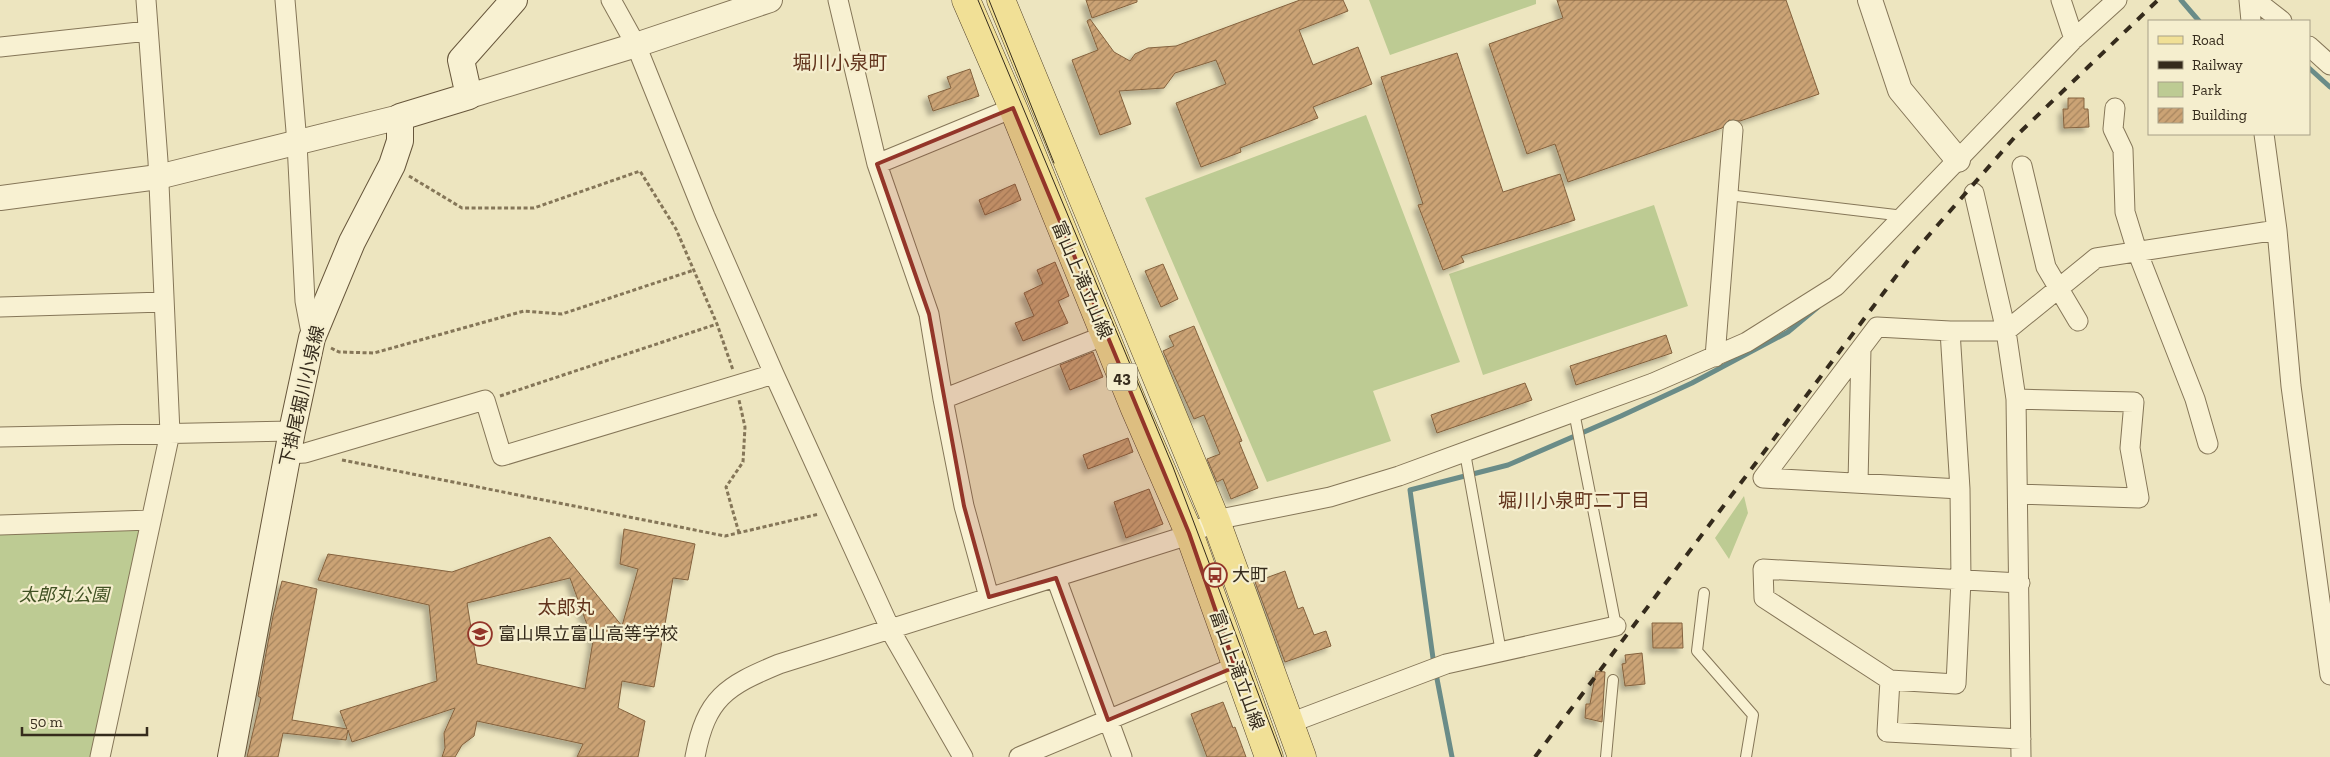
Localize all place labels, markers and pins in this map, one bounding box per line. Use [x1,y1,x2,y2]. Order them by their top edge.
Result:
bus stop icon: 大町 [1202,562,1228,588]
place label: 大町 [1232,564,1268,586]
school or university icon: 富山県立富山高等学校 [467,621,493,647]
place label: 富山県立富山高等学校 [498,623,678,645]

